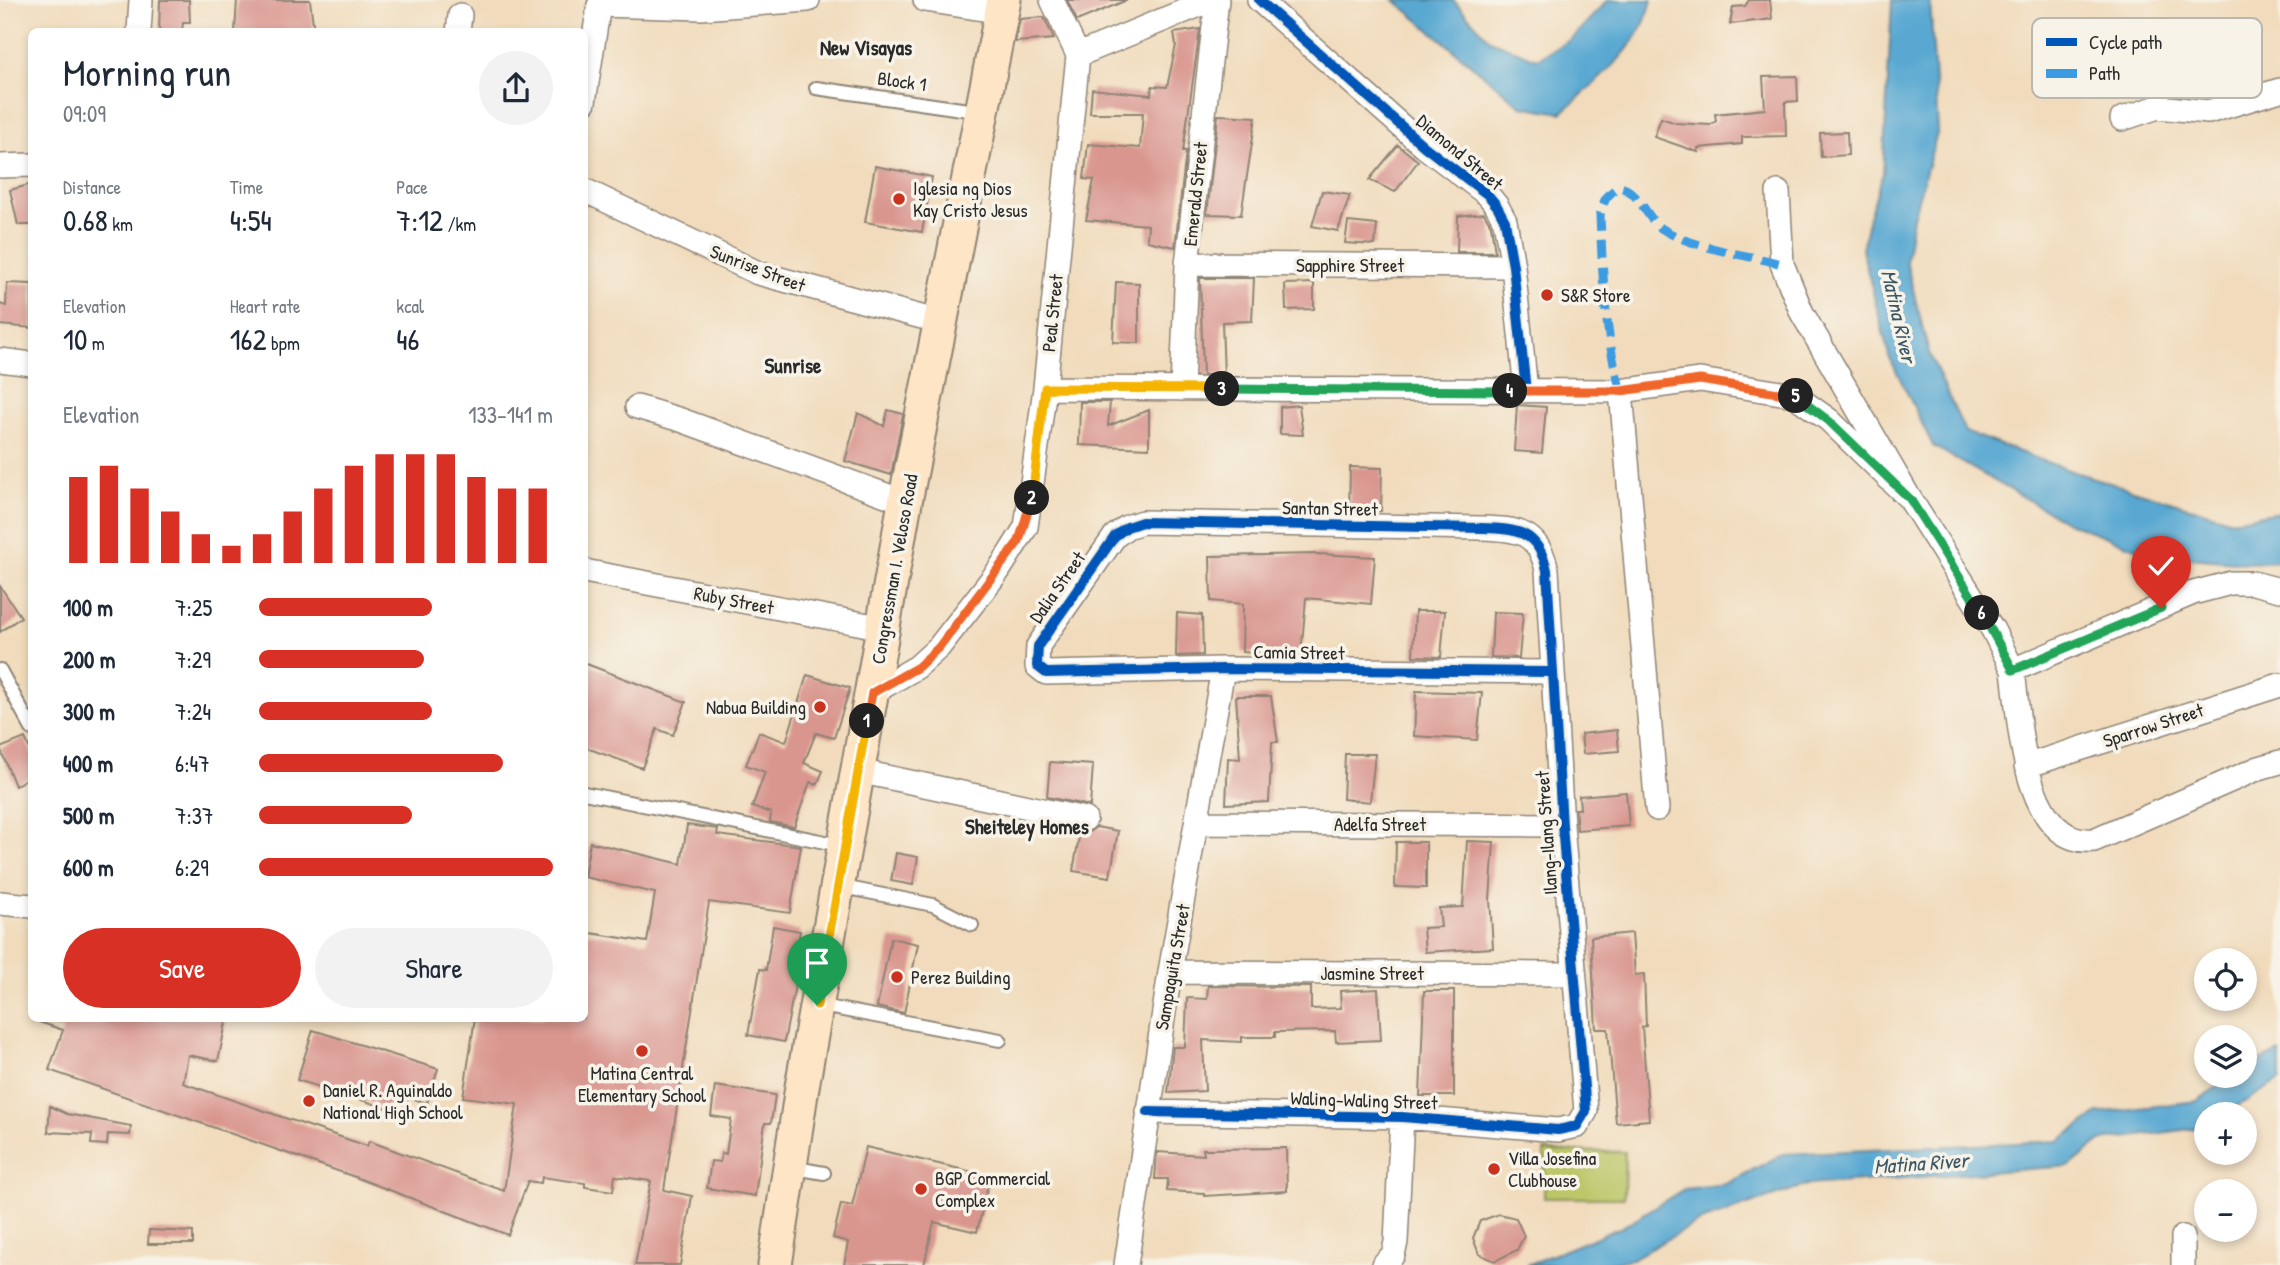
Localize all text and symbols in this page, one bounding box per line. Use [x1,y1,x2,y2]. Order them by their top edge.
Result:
legend [2032,18,2262,98]
text: Cycle path [2089,29,2162,55]
district label: New Visayas [820,33,912,63]
text: Morning run [63,46,231,98]
button: share [479,51,553,125]
text: Path [2089,60,2120,86]
street label: Block 1 [876,65,928,97]
text: 09:09 [63,98,106,129]
street label: Diamond Street [1411,108,1509,196]
street label: Emerald Street [1177,140,1213,247]
text: Distance [63,174,121,200]
text: Time [230,174,263,200]
text: Pace [396,174,428,200]
place label: Iglesia ng Dios Kay Cristo Jesus [913,175,1027,223]
marker: Iglesia ng Dios Kay Cristo Jesus [891,191,907,207]
text: 0.68 [63,200,108,240]
text: 4:54 [230,200,272,240]
text: 7:12 [396,200,443,240]
text: km [108,211,133,237]
text: /km [443,211,476,237]
street label: Sunrise Street [707,238,810,298]
street label: Sapphire Street [1296,252,1405,278]
water label: Matina River [1874,267,1924,368]
street label: Peal Street [1035,272,1069,353]
place label: S&R Store [1561,282,1631,308]
marker: S&R Store [1539,287,1555,303]
text: Elevation [63,293,126,319]
text: Heart rate [230,293,301,319]
text: kcal [396,293,424,319]
text: 10 [63,319,87,359]
text: 162 [230,319,267,359]
text: 46 [396,319,420,359]
text: m [87,330,105,356]
text: bpm [267,330,300,356]
district label: Sunrise [765,351,822,380]
pin: 3 [1204,372,1240,406]
pin: 4 [1492,374,1528,408]
text: 3 [1217,375,1226,401]
text: 4 [1506,377,1513,403]
pin: 5 [1778,378,1814,414]
text: 5 [1791,382,1800,408]
text: Elevation [63,399,139,430]
text: 133–141 m [468,399,553,430]
street label: Congressman I. Veloso Road [865,471,924,666]
pin: 2 [1014,480,1050,516]
text: 2 [1027,484,1036,510]
street label: Santan Street [1282,494,1379,522]
pin [2131,536,2191,608]
street label: Dalia Street [1023,546,1091,628]
icon: check [2142,547,2180,585]
street label: Ruby Street [692,580,777,621]
text: 100 m [63,592,113,623]
text: 7:25 [175,592,212,623]
pin: 6 [1965,596,2000,630]
text: 6 [1978,599,1985,625]
street label: Camia Street [1253,638,1345,666]
text: 200 m [63,644,115,675]
text: 7:29 [175,644,211,675]
place label: Nabua Building [706,694,806,720]
text: 300 m [63,696,115,727]
text: 7:24 [175,696,211,727]
street label: Sparrow Street [2100,696,2207,753]
marker: Nabua Building [812,699,828,715]
pin: 1 [850,704,884,738]
text: 1 [863,707,870,733]
text: 400 m [63,748,113,779]
text: 6:47 [175,748,210,779]
street label: Ilang-Ilang Street [1529,770,1563,896]
text: 500 m [63,800,114,831]
text: 7:37 [175,800,213,831]
street label: Adelfa Street [1334,811,1427,837]
district label: Sheiteley Homes [965,812,1089,842]
text: 600 m [63,852,114,883]
text: 6:29 [175,852,209,883]
street label: Sampaguita Street [1148,901,1196,1032]
button: Save [63,928,301,1008]
button: Share [315,928,553,1008]
pin [787,933,847,1005]
icon: arrive [798,944,836,982]
map controls [2194,948,2257,1242]
button: locate [2194,948,2257,1011]
street label: Jasmine Street [1320,960,1424,986]
place label: Perez Building [911,964,1010,990]
marker: Perez Building [889,969,905,985]
button: layers [2194,1025,2257,1088]
marker: Matina Central Elementary School [634,1043,650,1059]
place label: Matina Central Elementary School [578,1060,707,1108]
place label: Daniel R. Aguinaldo National High School [323,1077,464,1125]
street label: Waling-Waling Street [1290,1084,1439,1116]
marker: Daniel R. Aguinaldo National High School [301,1093,317,1109]
button: + [2194,1102,2257,1165]
place label: Villa Josefina Clubhouse [1508,1145,1597,1193]
water label: Matina River [1873,1145,1972,1181]
marker: Villa Josefina Clubhouse [1486,1161,1502,1177]
place label: BGP Commercial Complex [935,1165,1051,1213]
button: − [2194,1179,2257,1242]
marker: BGP Commercial Complex [913,1181,929,1197]

